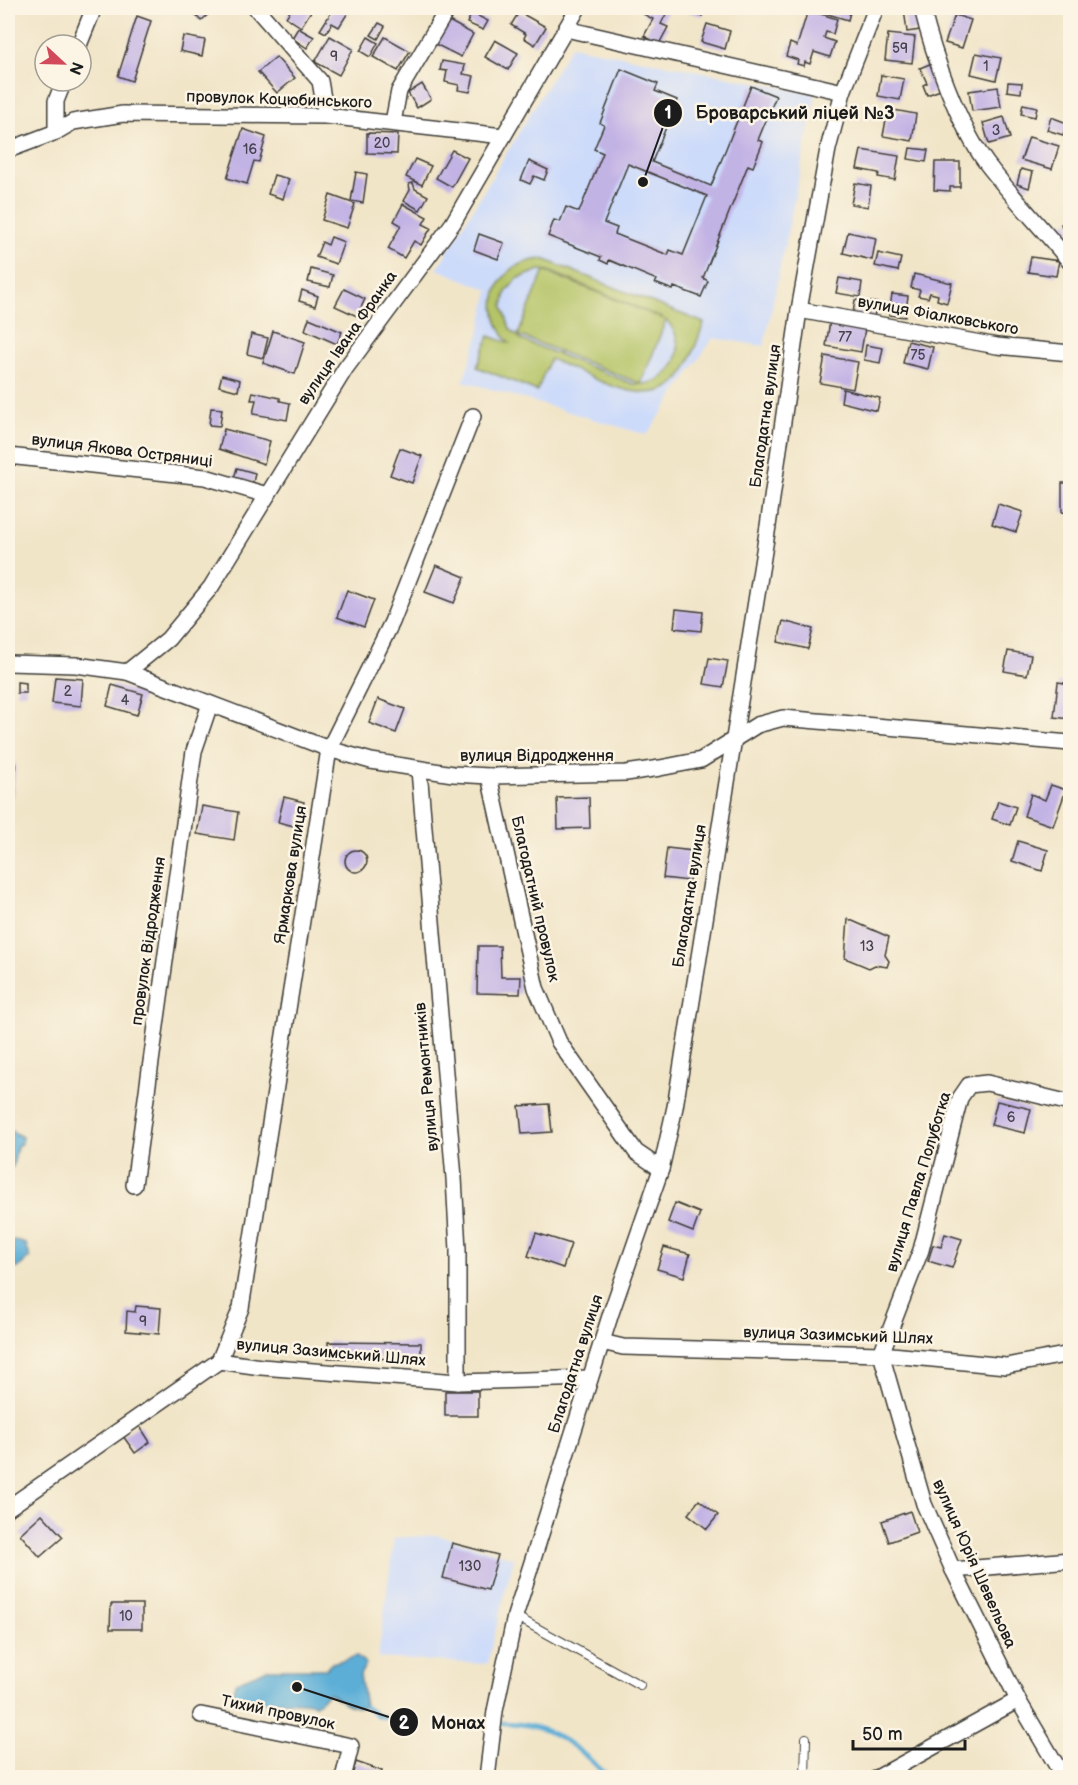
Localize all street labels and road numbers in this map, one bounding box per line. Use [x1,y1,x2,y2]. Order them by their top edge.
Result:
street label: провулок Коцюбинського [186,87,372,113]
street label: вулиця Івана Франка [295,267,402,409]
street label: вулиця Фіалковського [856,293,1020,339]
street label: Благодатна вулиця [747,343,786,489]
street label: вулиця Якова Остряниці [30,430,214,472]
street label: вулиця Відродження [460,747,614,766]
street label: Ярмаркова вулиця [271,804,311,946]
street label: Благодатний провулок [507,814,563,984]
street label: Благодатна вулиця [669,823,711,969]
street label: провулок Відродження [128,855,170,1027]
street label: вулиця Ремонтників [411,1001,443,1152]
street label: вулиця Павла Полуботка [882,1089,956,1274]
street label: Благодатна вулиця [545,1292,607,1436]
street label: вулиця Зазимський Шлях [743,1323,933,1349]
street label: вулиця Зазимський Шлях [236,1335,426,1371]
street label: вулиця Юрія Шевельова [928,1476,1020,1652]
street label: Тихий провулок [219,1692,337,1734]

